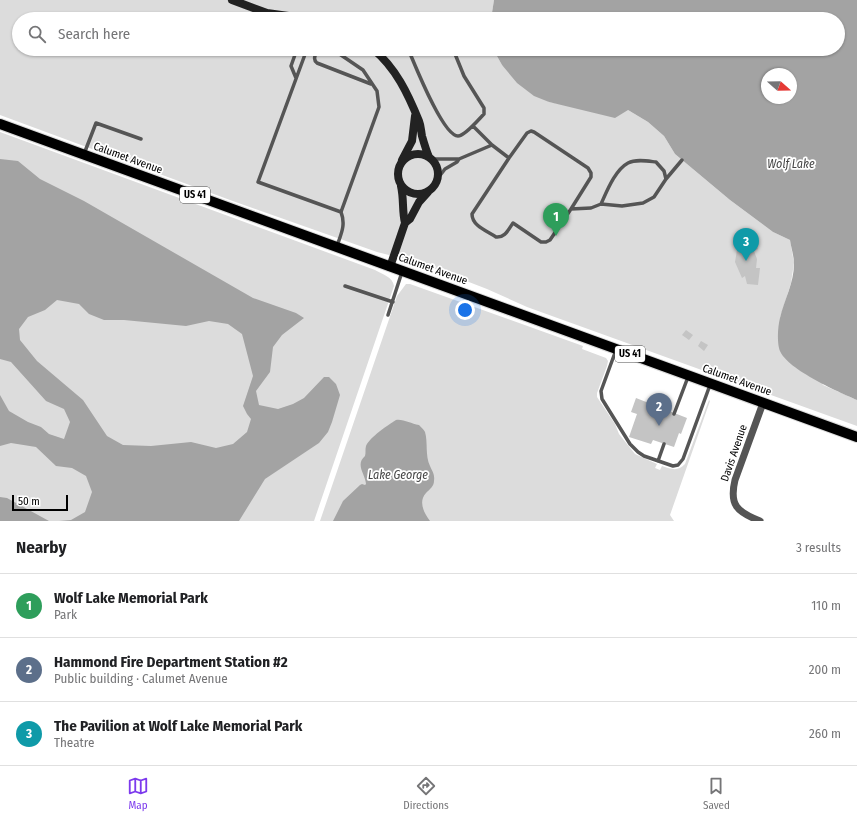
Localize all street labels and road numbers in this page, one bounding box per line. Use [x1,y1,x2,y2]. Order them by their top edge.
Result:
street label: Calumet Avenue [92,139,164,177]
road number: US 41 [180,187,210,203]
street label: Calumet Avenue [397,250,469,288]
road number: US 41 [615,346,645,362]
street label: Calumet Avenue [701,361,773,399]
street label: Davis Avenue [718,423,750,483]

